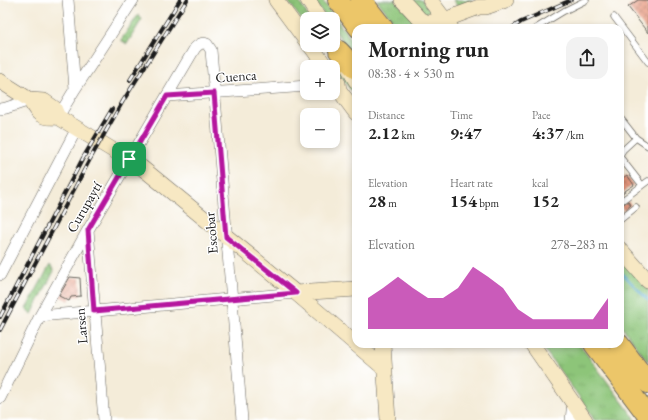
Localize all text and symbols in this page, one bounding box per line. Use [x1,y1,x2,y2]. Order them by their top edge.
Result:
map controls [300,12,340,148]
button: layers [300,12,340,52]
text: Morning run [368,35,489,64]
button: share [566,37,608,79]
button: + [300,60,340,100]
text: 08:38 · 4 × 530 m [368,65,455,82]
street label: Cuenca [215,66,258,86]
button: − [300,108,340,148]
text: Distance [368,108,405,122]
text: Time [450,108,473,122]
text: Pace [532,108,550,122]
text: 2.12 [368,122,399,144]
text: 9:47 [450,122,482,144]
text: 4:37 [532,122,564,144]
text: km [399,128,415,142]
text: /km [564,128,584,142]
pin [112,142,146,176]
icon: arrive [118,148,140,170]
text: Elevation [368,176,408,190]
text: Heart rate [450,176,493,190]
text: kcal [532,176,549,190]
street label: Curupaytí [62,178,106,236]
text: 28 [368,190,386,212]
text: 154 [450,190,477,212]
text: 152 [532,190,559,212]
text: m [386,196,397,210]
text: bpm [477,196,499,210]
street label: Escobar [200,211,222,255]
text: Elevation [368,236,415,253]
text: 278–283 m [551,236,608,253]
street label: Larsen [70,307,92,345]

